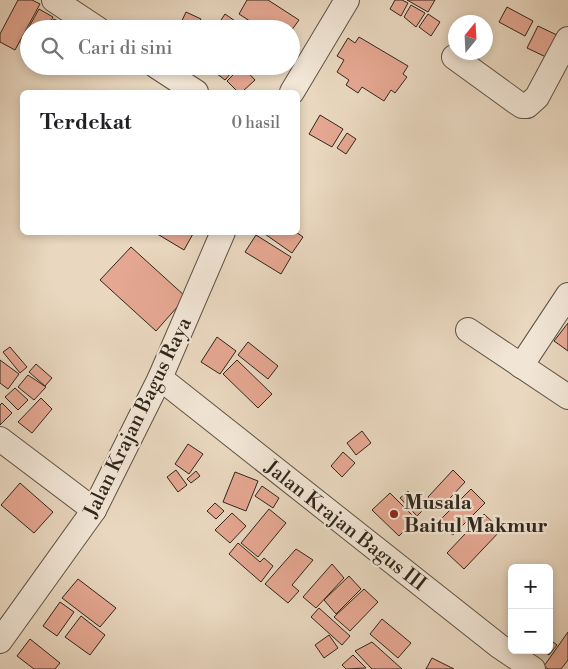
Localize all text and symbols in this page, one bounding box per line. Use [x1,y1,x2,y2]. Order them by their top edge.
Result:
north arrow [448,15,493,60]
search box [20,20,300,75]
icon: search [38,34,66,62]
text: Cari di sini [78,36,173,60]
text: Terdekat [40,110,131,136]
text: 0 hasil [231,113,280,133]
street label: Jalan Krajan Bagus Raya [79,313,198,523]
street label: Jalan Krajan Bagus III [259,455,431,597]
place label: Musala Baitul Makmur [404,491,548,539]
marker: Musala Baitul Makmur [388,508,400,520]
map controls [508,564,553,654]
button: + [508,564,553,609]
button: − [508,609,553,654]

